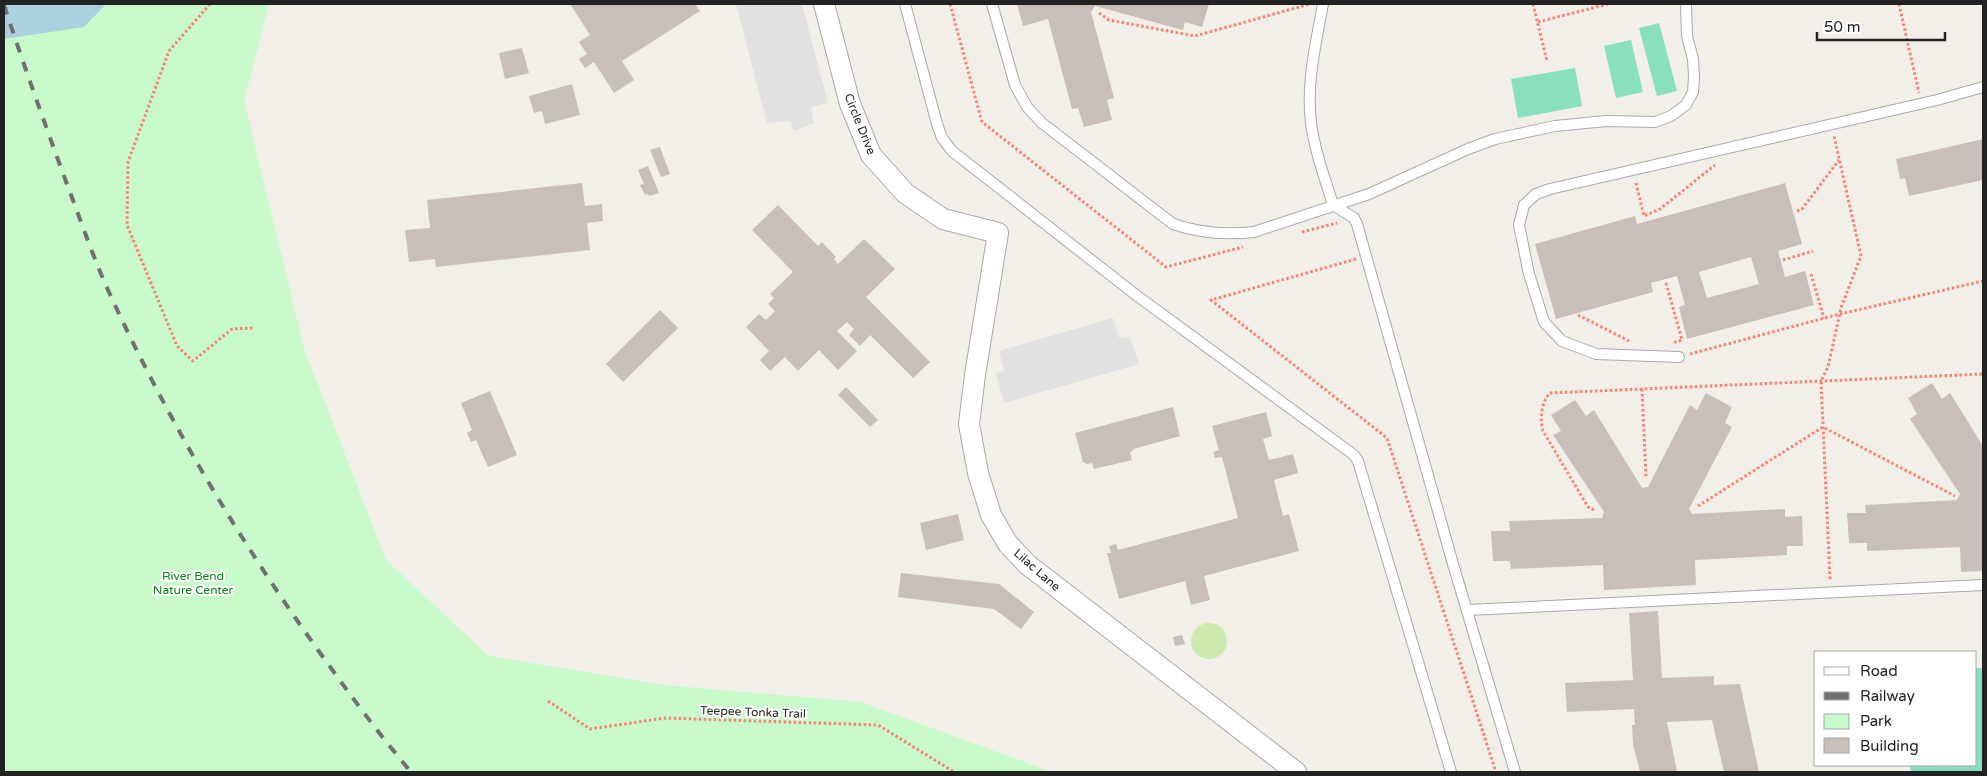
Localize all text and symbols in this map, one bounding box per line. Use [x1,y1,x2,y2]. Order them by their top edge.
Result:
scale bar [1817,10,1944,42]
text: 50 m [1824,18,1861,36]
street label: Circle Drive [841,91,879,157]
street label: Lilac Lane [1011,546,1063,594]
park label: River Bend Nature Center [153,569,234,597]
legend [1814,651,1977,766]
text: Road [1860,662,1898,680]
text: Railway [1860,687,1915,705]
street label: Teepee Tonka Trail [700,703,806,721]
text: Park [1860,712,1892,730]
text: Building [1860,737,1919,755]

